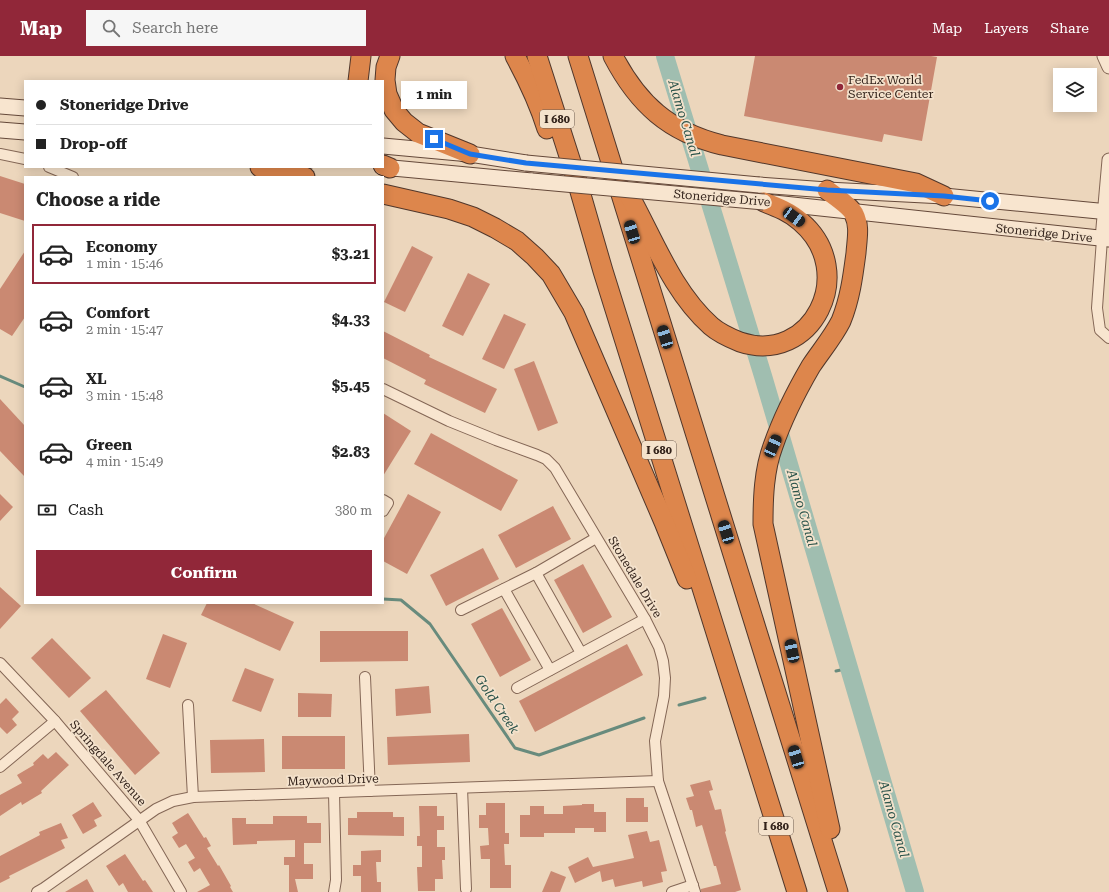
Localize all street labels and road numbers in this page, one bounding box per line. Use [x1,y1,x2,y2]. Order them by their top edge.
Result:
road number: I 680 [540,110,574,128]
street label: Stoneridge Drive [673,187,772,209]
street label: Stoneridge Drive [995,221,1094,245]
road number: I 680 [642,441,676,459]
street label: Stonedale Drive [605,534,665,621]
street label: Springdale Avenue [67,717,149,809]
street label: Maywood Drive [287,771,379,789]
road number: I 680 [759,817,793,835]

